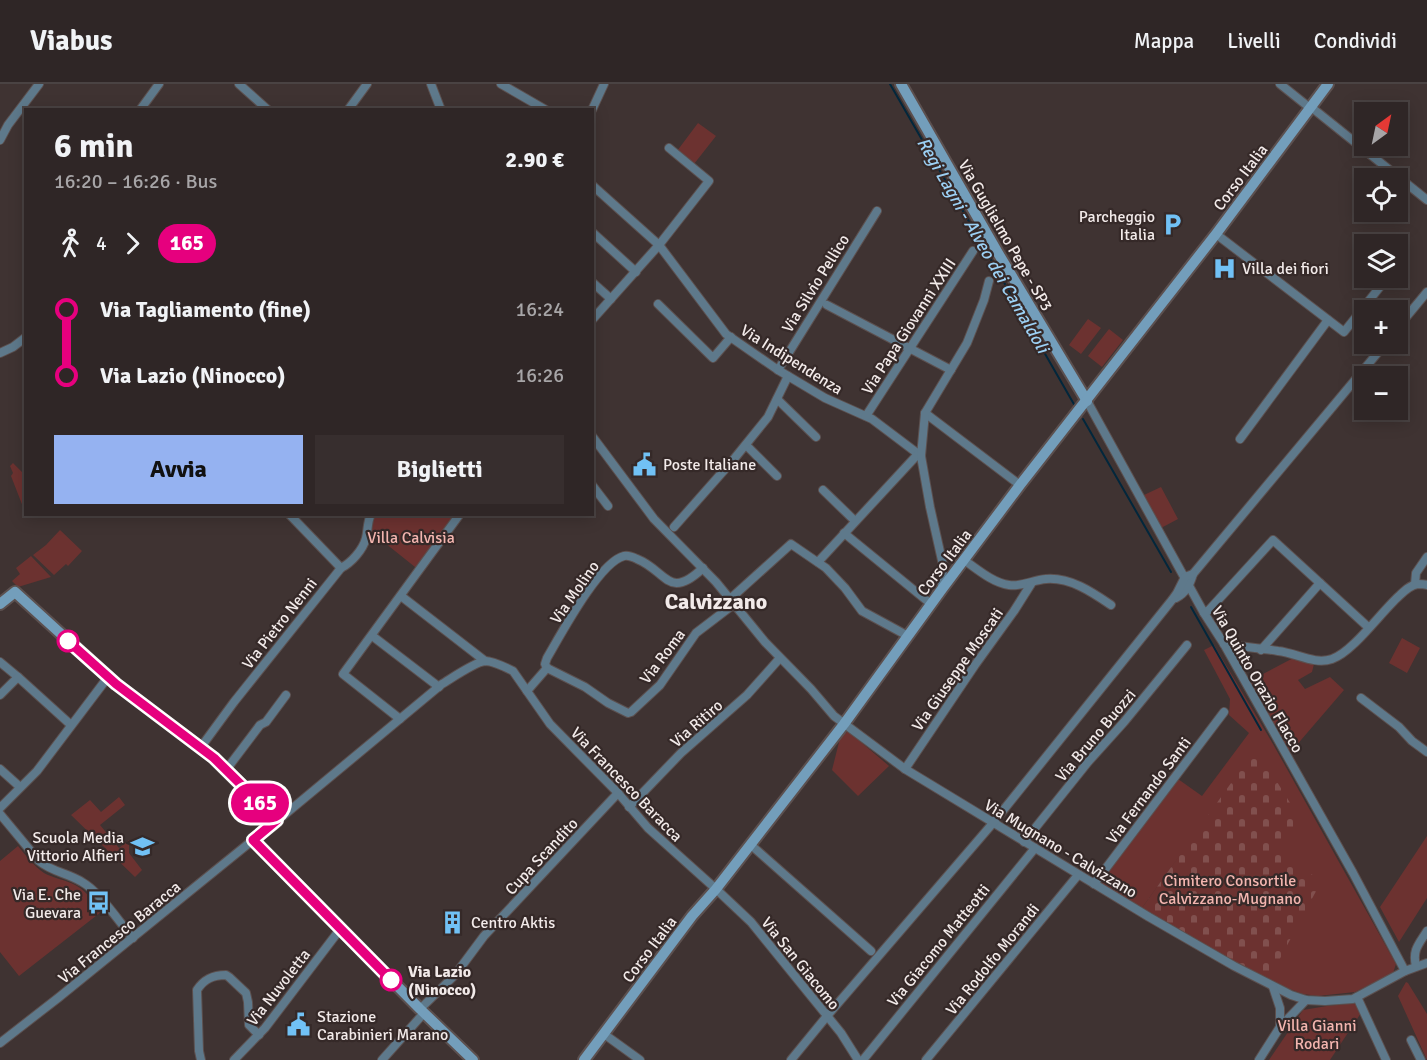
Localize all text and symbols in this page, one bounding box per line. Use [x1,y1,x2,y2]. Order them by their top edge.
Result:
text: Viabus [30,24,112,58]
text: Mappa [1134,28,1194,54]
text: Livelli [1227,28,1281,54]
text: Condividi [1314,28,1397,54]
north arrow [1354,102,1408,156]
map controls [1354,102,1408,420]
text: 6 min [54,126,134,167]
water label: Regi Lagni - Alveo dei Camaldoli [912,133,1055,359]
street label: Corso Italia [1209,140,1272,215]
text: 2.90 € [505,146,564,173]
street label: Via Guglielmo Pepe - SP3 [954,156,1057,315]
button: locate [1354,168,1408,222]
text: 16:20 – 16:26 · Bus [54,169,217,194]
place label: Parcheggio Italia [1079,207,1155,245]
parking icon: Parcheggio Italia [1160,212,1186,238]
icon: walk [54,227,87,260]
icon: forward [116,227,149,260]
text: 165 [170,230,204,256]
text: 4 [96,231,107,256]
street label: Via Silvio Pellico [778,231,854,336]
button: layers [1354,234,1408,288]
street label: Via Papa Giovanni XXIII [857,255,960,398]
hospital icon: Villa dei fiori [1211,255,1237,281]
place label: Villa dei fiori [1242,259,1329,279]
text: Via Tagliamento (fine) [100,296,311,323]
text: 16:24 [515,297,564,322]
button: + [1354,300,1408,354]
street label: Via Indipendenza [737,320,846,399]
text: Via Lazio (Ninocco) [100,362,285,389]
text: 16:26 [515,363,564,388]
button: − [1354,366,1408,420]
button: Avvia [54,435,303,504]
button: Biglietti [315,435,564,504]
public building icon: Poste Italiane [632,451,658,477]
place label: Poste Italiane [663,455,756,475]
street label: Corso Italia [913,525,976,600]
park label: Villa Calvisia [367,528,455,548]
street label: Via Molino [546,557,604,628]
street label: Via Pietro Nenni [238,574,322,673]
district label: Calvizzano [665,588,767,615]
street label: Via Quinto Orazio Flacco [1207,602,1307,757]
street label: Via Giuseppe Moscati [908,604,1008,735]
street label: Via Roma [636,625,690,688]
unlabelled marker [57,630,79,652]
street label: Via Bruno Buozzi [1051,685,1140,786]
street label: Via Ritiro [666,696,727,752]
street label: Via Francesco Baracca [566,723,686,846]
street label: Via Fernando Santi [1102,733,1195,848]
line badge: 165 [226,784,294,822]
text: 165 [243,790,277,816]
street label: Via Mugnano - Calvizzano [980,795,1141,902]
street label: Cupa Scandito [501,814,583,899]
place label: Scuola Media Vittorio Alfieri [27,828,124,866]
school or university icon: Scuola Media Vittorio Alfieri [129,833,155,859]
park label: Cimitero Consortile Calvizzano-Mugnano [1159,871,1301,909]
street label: Via Francesco Baracca [54,877,185,988]
street label: Via Giacomo Matteotti [883,880,994,1011]
place label: Via E. Che Guevara [13,885,81,923]
bus stop icon: Via E. Che Guevara [86,890,112,916]
street label: Via Rodolfo Morandi [942,900,1044,1020]
building icon: Centro Aktis [440,909,466,935]
street label: Corso Italia [618,912,681,987]
place label: Centro Aktis [471,913,555,933]
street label: Via San Giacomo [757,913,844,1014]
street label: Via Nuvoletta [243,945,315,1030]
place label: Via Lazio (Ninocco) [408,962,476,1000]
marker: Via Lazio (Ninocco) [380,969,402,991]
place label: Stazione Carabinieri Marano [317,1007,448,1045]
public building icon: Stazione Carabinieri Marano [286,1012,312,1038]
park label: Villa Gianni Rodari [1278,1016,1356,1054]

